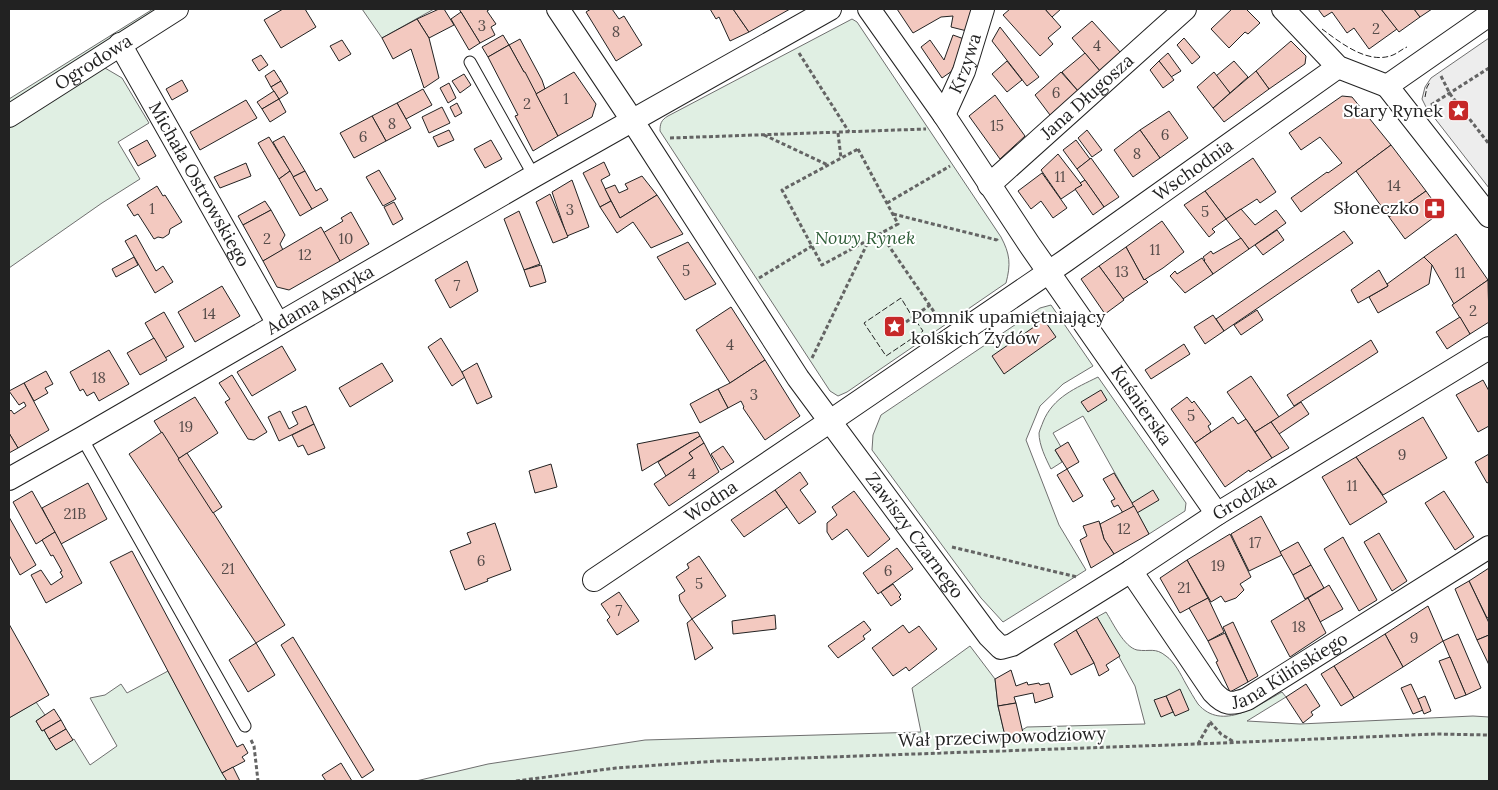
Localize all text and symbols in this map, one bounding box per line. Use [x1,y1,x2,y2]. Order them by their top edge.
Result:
house number: 3 [478,16,486,35]
house number: 2 [1372,19,1380,38]
house number: 8 [612,22,620,41]
street label: Ogrodowa [50,29,136,95]
street label: Krzywa [943,30,986,97]
house number: 4 [1093,36,1101,55]
street label: Jana Długosza [1035,49,1138,145]
house number: 6 [1052,83,1060,102]
house number: 1 [563,89,569,108]
house number: 2 [523,94,531,113]
street label: Michała Ostrowskiego [144,97,255,271]
place label: Stary Rynek [1343,99,1443,122]
place icon: Stary Rynek [1447,99,1471,123]
house number: 8 [388,114,396,133]
house number: 15 [990,116,1004,135]
house number: 6 [1161,125,1169,144]
house number: 6 [359,127,367,146]
street label: Wschodnia [1148,133,1237,206]
house number: 8 [1133,144,1141,163]
house number: 11 [1055,167,1065,186]
house number: 14 [1387,176,1401,195]
place label: Słoneczko [1333,196,1419,219]
pharmacy icon: Słoneczko [1423,196,1447,220]
house number: 1 [149,199,155,218]
house number: 3 [566,200,574,219]
house number: 5 [1201,202,1209,221]
park label: Nowy Rynek [815,226,915,249]
house number: 2 [263,229,271,248]
house number: 10 [339,229,353,248]
house number: 11 [1150,240,1160,259]
house number: 12 [298,245,312,264]
street label: Adama Asnyka [261,259,378,340]
house number: 5 [682,261,690,280]
house number: 13 [1115,262,1129,281]
house number: 11 [1455,263,1465,282]
house number: 7 [454,276,461,295]
house number: 2 [1469,301,1477,320]
house number: 14 [202,304,216,323]
place label: Pomnik upamiętniający kolskich Żydów [911,305,1106,349]
place icon: Pomnik upamiętniający kolskich Żydów [883,315,907,339]
house number: 4 [726,335,734,354]
street label: Kuśnierska [1106,361,1178,449]
house number: 18 [92,368,106,387]
house number: 3 [750,385,758,404]
house number: 5 [1187,406,1195,425]
house number: 19 [179,417,193,436]
house number: 9 [1398,445,1406,464]
house number: 4 [688,464,696,483]
street label: Zawiszy Czarnego [861,467,969,603]
street label: Grodzka [1208,469,1280,525]
street label: Wodna [680,475,742,527]
house number: 11 [1347,476,1357,495]
house number: 21B [64,504,86,523]
house number: 12 [1117,519,1131,538]
house number: 17 [1249,533,1261,552]
house number: 6 [477,551,485,570]
house number: 19 [1211,556,1225,575]
house number: 21 [221,559,235,578]
house number: 6 [884,561,892,580]
house number: 5 [695,574,703,593]
house number: 21 [1177,578,1191,597]
house number: 7 [616,601,623,620]
house number: 18 [1292,617,1306,636]
street label: Jana Kilińskiego [1229,627,1352,714]
house number: 9 [1410,628,1418,647]
street label: Wał przeciwpowodziowy [898,721,1107,752]

